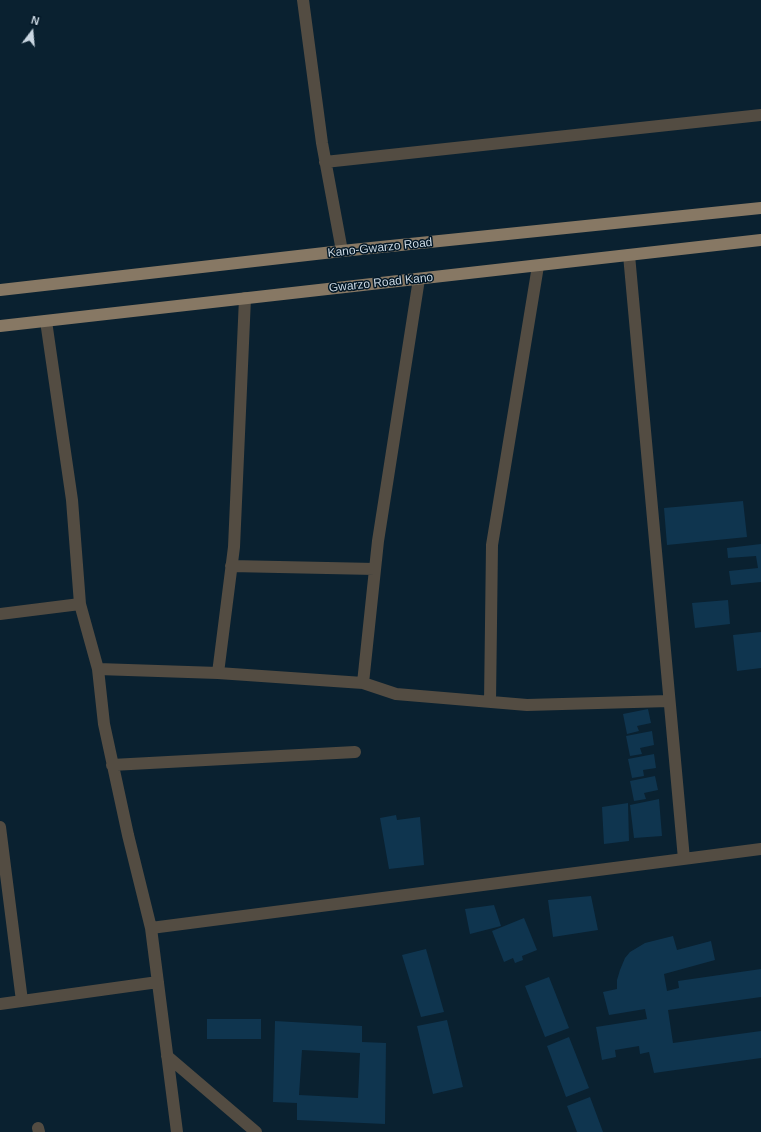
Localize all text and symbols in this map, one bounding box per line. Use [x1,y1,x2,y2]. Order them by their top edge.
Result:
north arrow [12,12,52,52]
text: N [30,14,41,27]
street label: Kano-Gwarzo Road [327,235,433,261]
street label: Gwarzo Road Kano [328,270,434,296]

